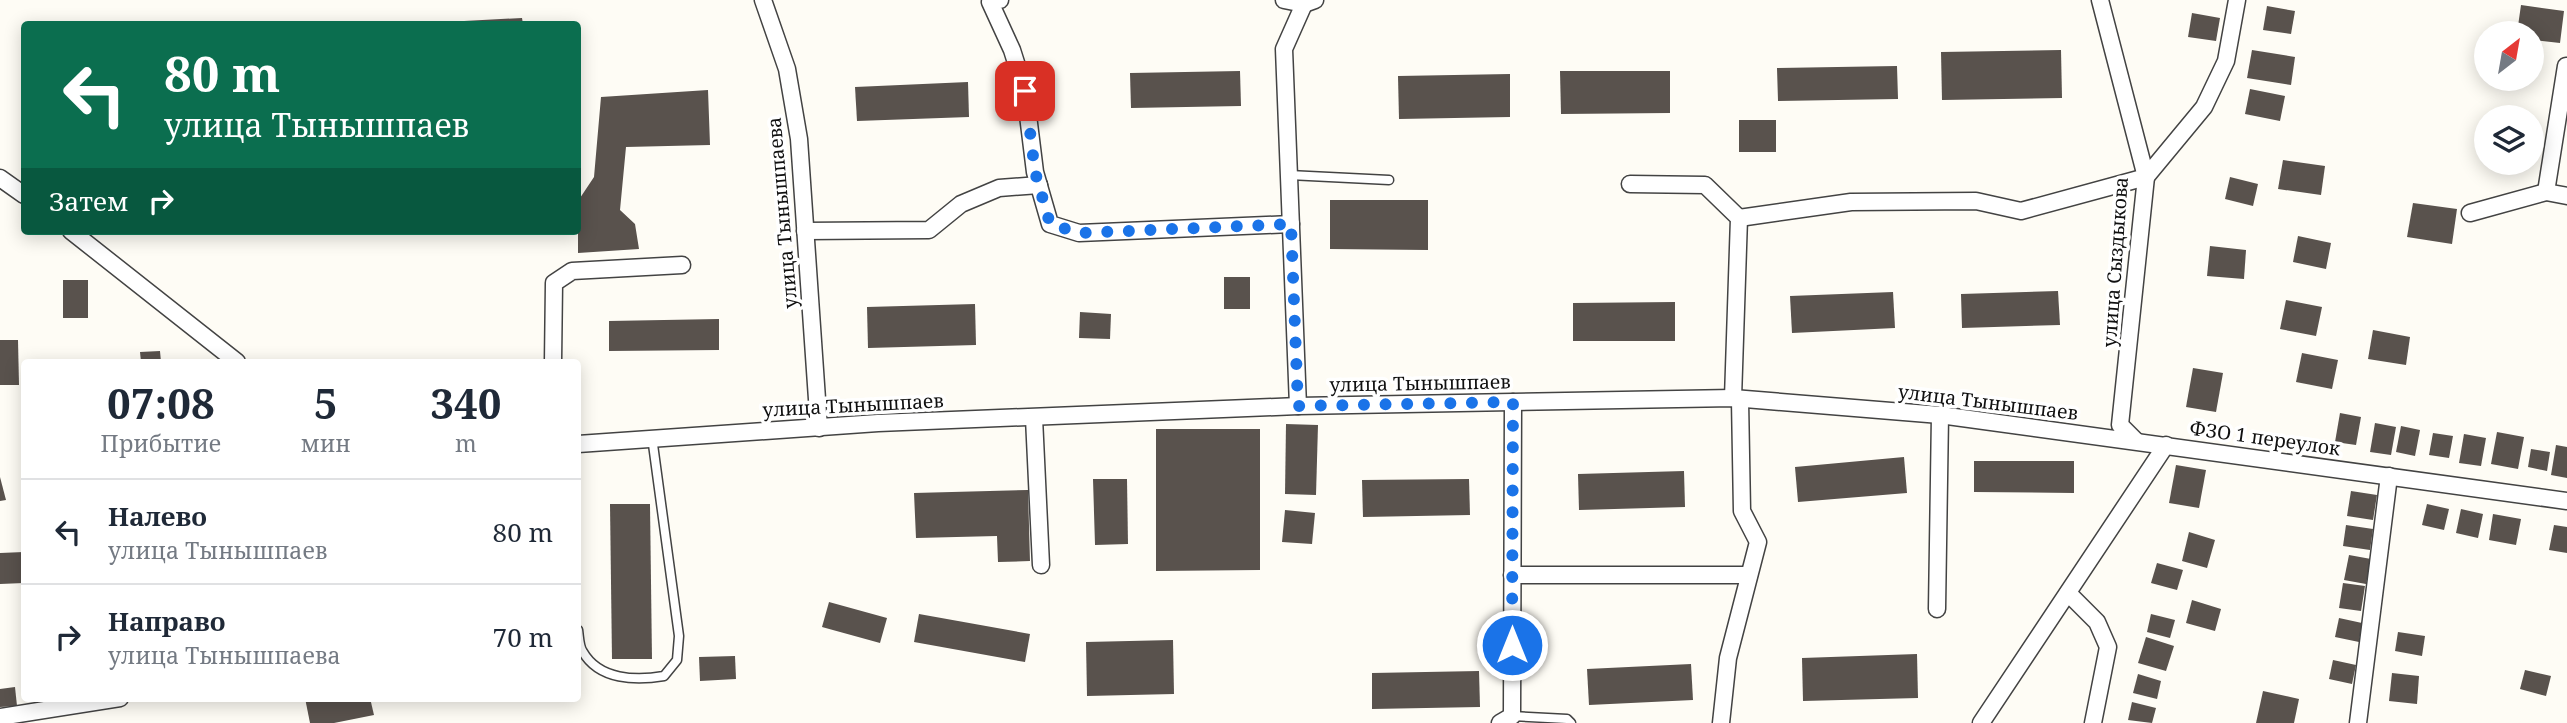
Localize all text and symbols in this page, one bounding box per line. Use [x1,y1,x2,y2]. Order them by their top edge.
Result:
north arrow [2474,21,2544,91]
map controls [2474,21,2544,175]
text: 80 m [164,40,280,106]
icon: left [49,49,140,140]
pin [995,61,1055,121]
icon: arrive [1006,72,1044,110]
text: улица Тынышпаев [164,103,469,146]
button: layers [2474,105,2544,175]
street label: улица Тынышпаева [761,116,803,310]
street label: улица Сыздыкова [2096,176,2134,348]
icon: right [142,182,180,220]
text: Затем [49,183,128,219]
street label: улица Тынышпаев [1329,368,1511,398]
text: 07:08 [107,374,215,431]
text: 5 [314,374,338,431]
text: 340 [430,374,501,431]
street label: улица Тынышпаев [1896,378,2080,426]
street label: улица Тынышпаев [762,387,944,423]
street label: ФЗО 1 переулок [2188,415,2343,462]
text: Прибытие [101,427,221,459]
text: мин [301,427,351,459]
text: m [455,427,477,459]
text: Налево [108,498,207,534]
icon: left [49,513,87,551]
text: 80 m [493,514,553,550]
text: улица Тынышпаев [108,534,327,566]
text: Направо [108,603,226,639]
position arrow [1475,608,1549,682]
icon: right [49,618,87,656]
text: 70 m [493,619,553,655]
text: улица Тынышпаева [108,639,341,671]

